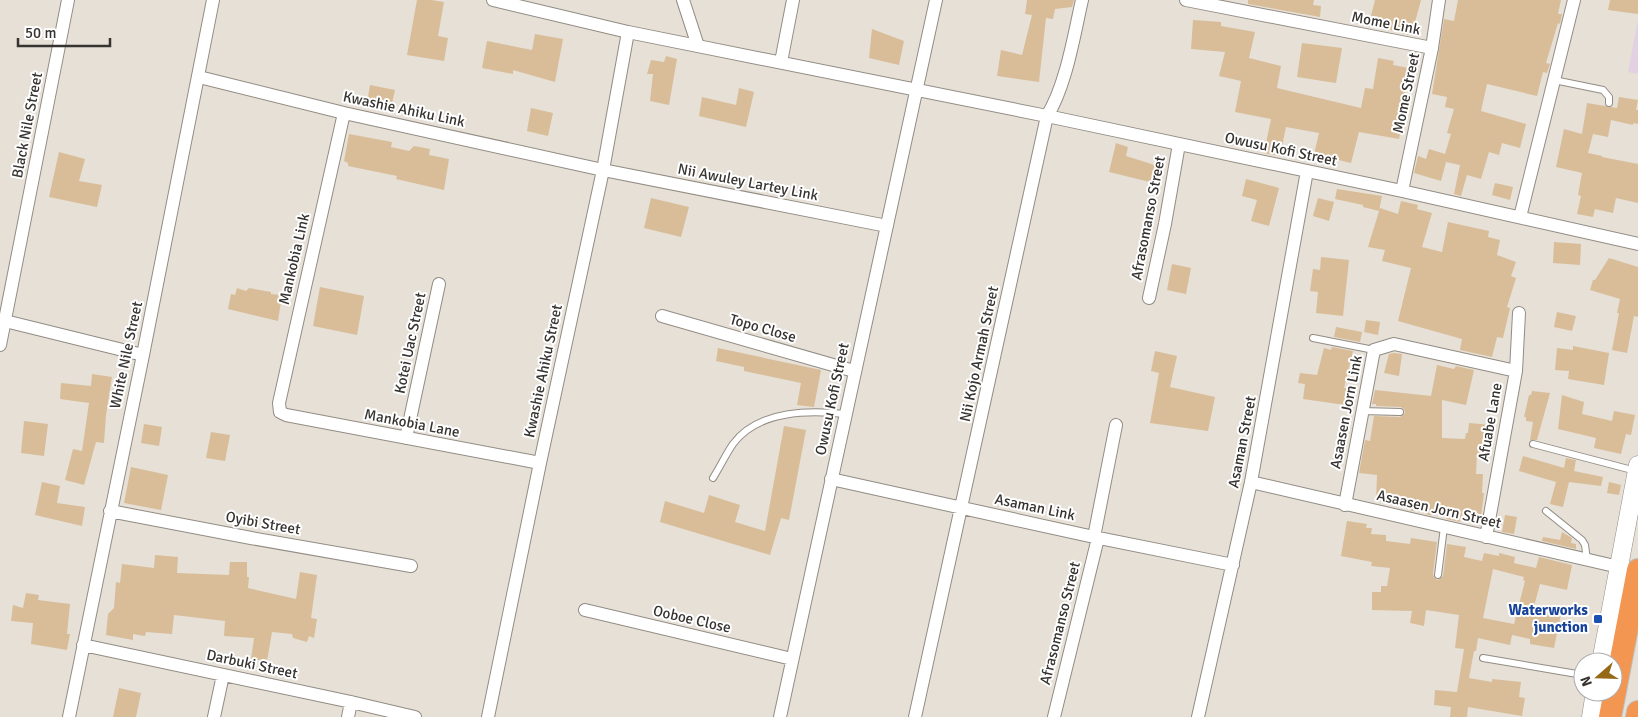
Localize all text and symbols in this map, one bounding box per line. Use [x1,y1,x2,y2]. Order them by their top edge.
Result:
street label: Mome Link [1350,7,1423,39]
scale bar [18,15,110,47]
text: 50 m [25,24,56,42]
street label: Mome Street [1389,51,1423,135]
street label: Black Nile Street [8,71,46,179]
street label: Kwashie Ahiku Link [341,87,467,131]
street label: Owusu Kofi Street [1223,128,1339,170]
street label: Afrasomanso Street [1127,154,1169,282]
street label: Nii Awuley Lartey Link [676,160,820,205]
street label: Mankobia Link [275,211,313,306]
street label: Nii Kojo Armah Street [956,285,1002,423]
street label: Kotei Uac Street [390,291,430,395]
street label: White Nile Street [106,300,146,410]
street label: Kwashie Ahiku Street [520,303,566,439]
street label: Topo Close [728,310,798,346]
street label: Owusu Kofi Street [811,341,853,457]
street label: Asaasen Jorn Link [1326,353,1366,470]
street label: Afuabe Lane [1474,381,1506,463]
street label: Asaman Street [1224,394,1260,490]
street label: Mankobia Lane [363,405,461,441]
street label: Asaasen Jorn Street [1375,486,1503,532]
street label: Asaman Link [993,490,1077,524]
street label: Oyibi Street [224,508,302,538]
street label: Afrasomanso Street [1036,560,1084,686]
street label: Ooboe Close [651,601,733,637]
place label: Waterworks junction [1508,601,1588,636]
marker: Waterworks junction [1592,613,1604,625]
street label: Darbuki Street [205,646,299,682]
north arrow [1573,652,1623,702]
text: N [1577,674,1596,689]

